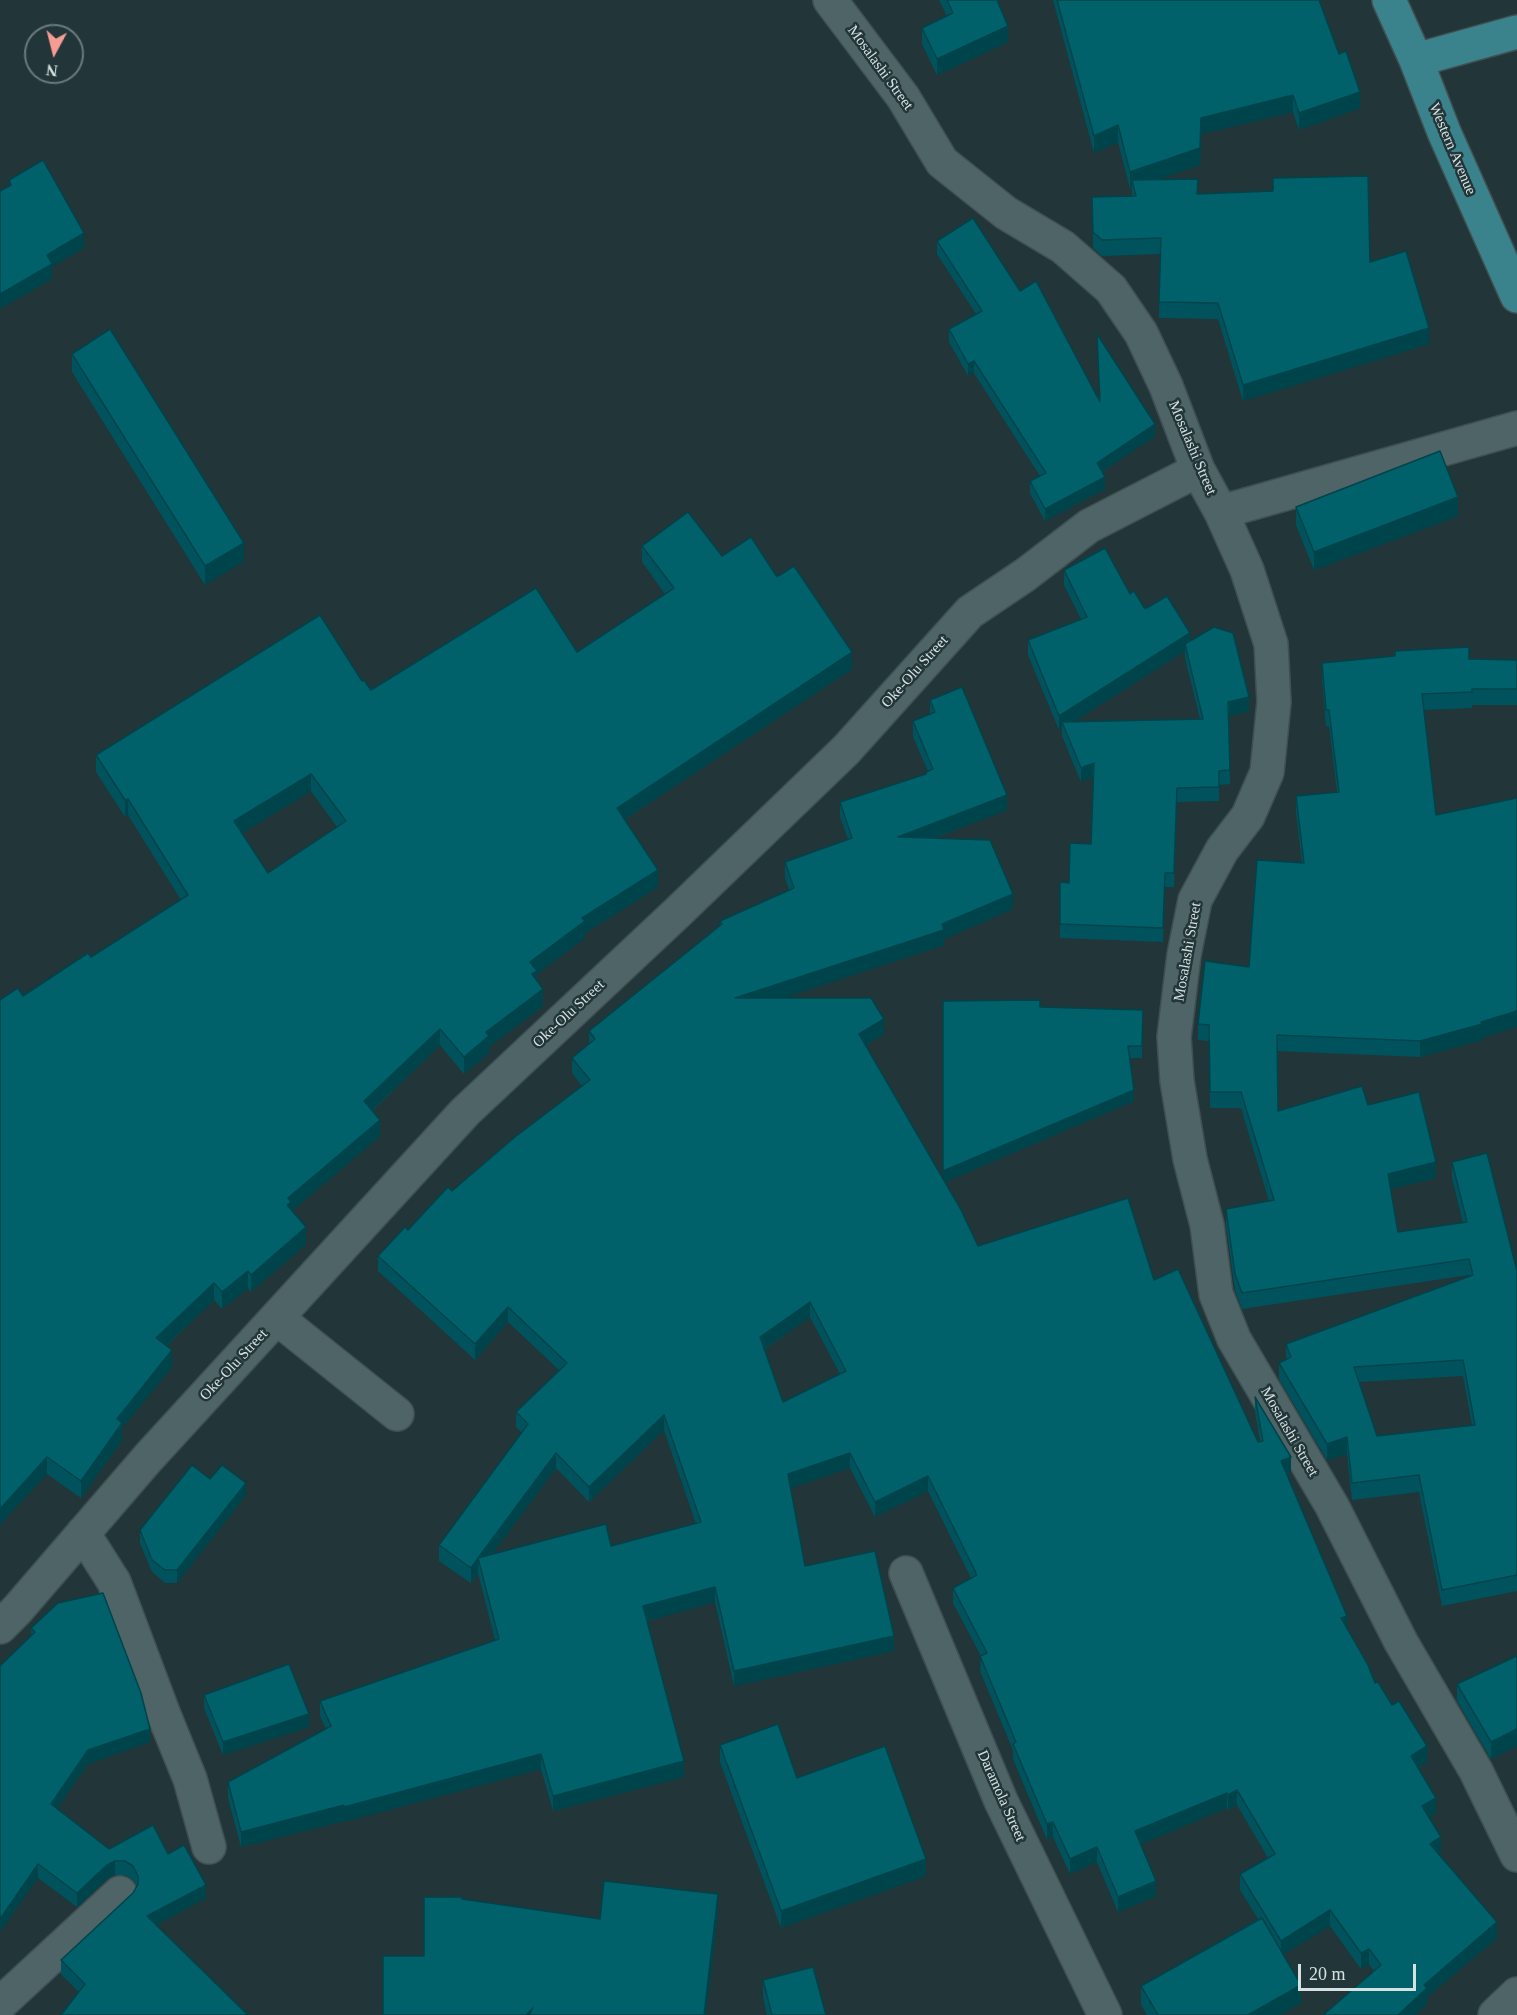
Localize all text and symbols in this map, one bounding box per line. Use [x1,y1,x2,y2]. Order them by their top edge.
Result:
street label: Mosalashi Street [843,22,917,114]
north arrow [24,24,84,84]
text: N [45,61,59,80]
street label: Western Avenue [1425,100,1479,198]
street label: Mosalashi Street [1164,398,1220,498]
street label: Oke-Olu Street [878,632,952,712]
street label: Mosalashi Street [1170,901,1206,1003]
street label: Oke-Olu Street [530,976,608,1052]
street label: Oke-Olu Street [196,1326,272,1404]
street label: Mosalashi Street [1256,1384,1322,1480]
street label: Daramola Street [973,1748,1029,1844]
scale bar [1301,1952,1420,1990]
text: 20 m [1309,1964,1346,1984]

